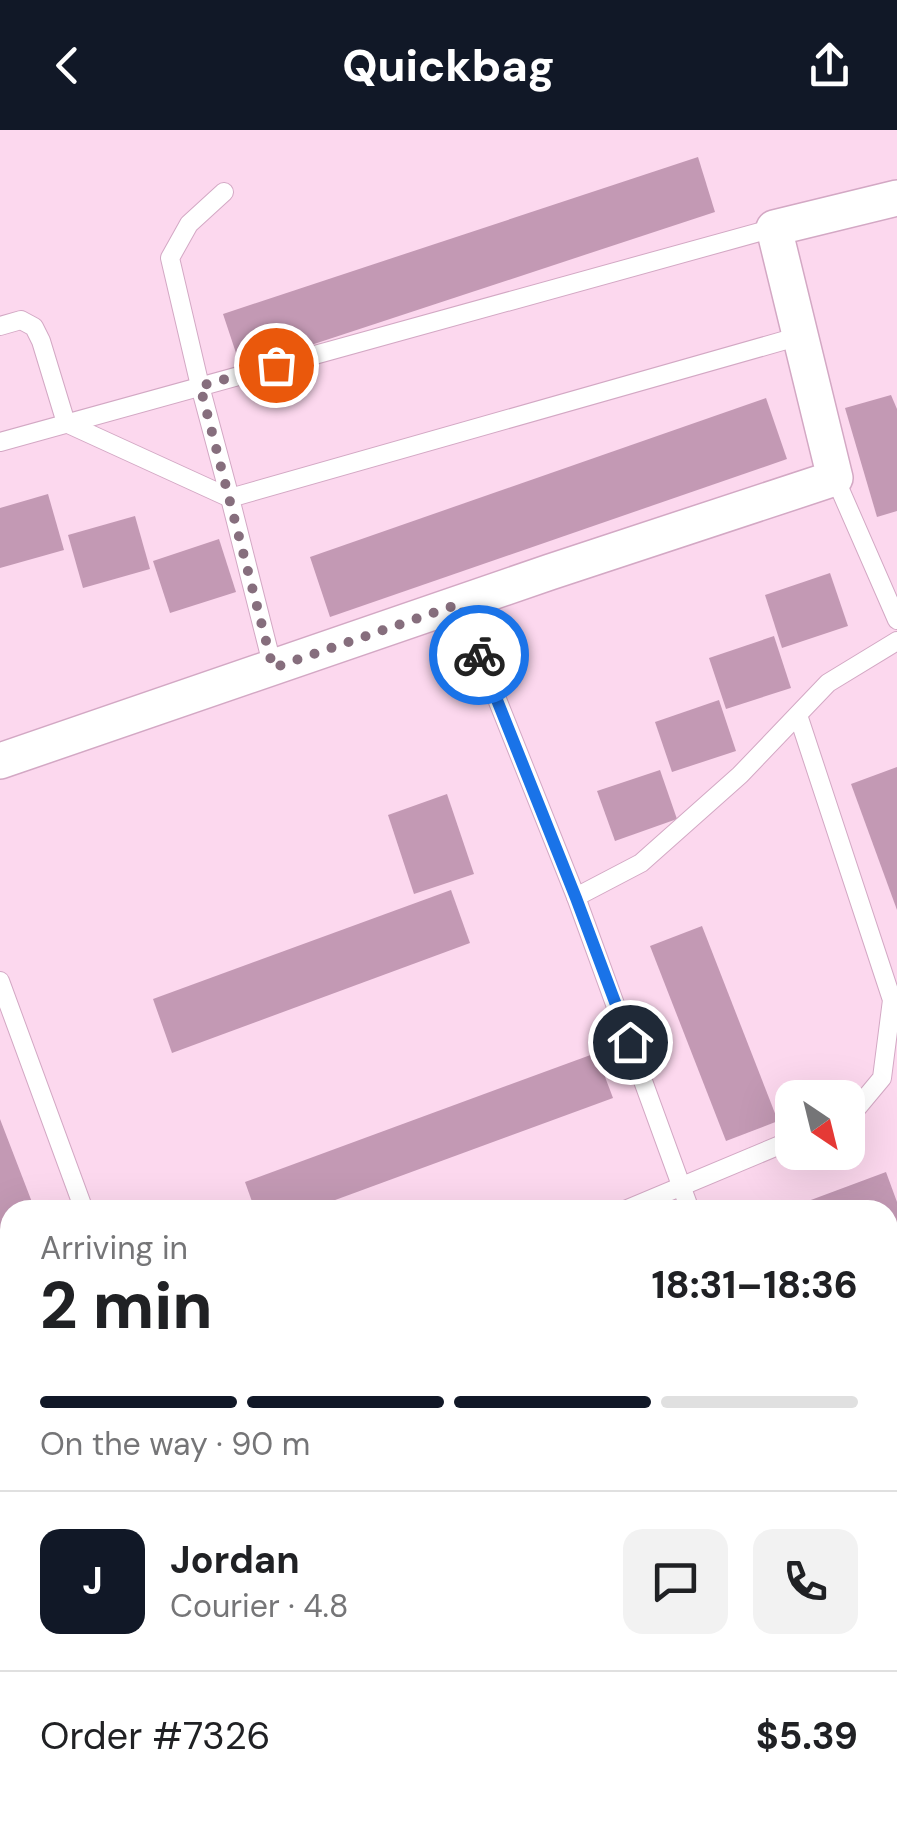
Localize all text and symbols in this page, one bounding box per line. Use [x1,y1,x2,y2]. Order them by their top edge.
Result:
text: Quickbag [342,36,555,95]
icon: back [40,38,95,93]
icon: share [802,38,857,93]
pin [234,323,319,408]
icon: bag [249,338,304,393]
courier [429,605,529,705]
icon: bike [452,628,507,683]
pin [588,1000,673,1085]
icon: home [603,1015,658,1070]
north arrow [775,1080,865,1170]
map controls [775,1080,865,1170]
text: Arriving in [40,1227,188,1269]
text: 18:31–18:36 [652,1260,858,1310]
text: 2 min [40,1264,213,1348]
text: On the way · 90 m [40,1423,310,1465]
button: chat [623,1529,728,1634]
button: phone [753,1529,858,1634]
text: Jordan [170,1535,300,1585]
text: J [82,1556,103,1606]
text: Courier · 4.8 [170,1585,348,1627]
text: Order #7326 [40,1711,270,1761]
text: $5.39 [756,1711,858,1761]

